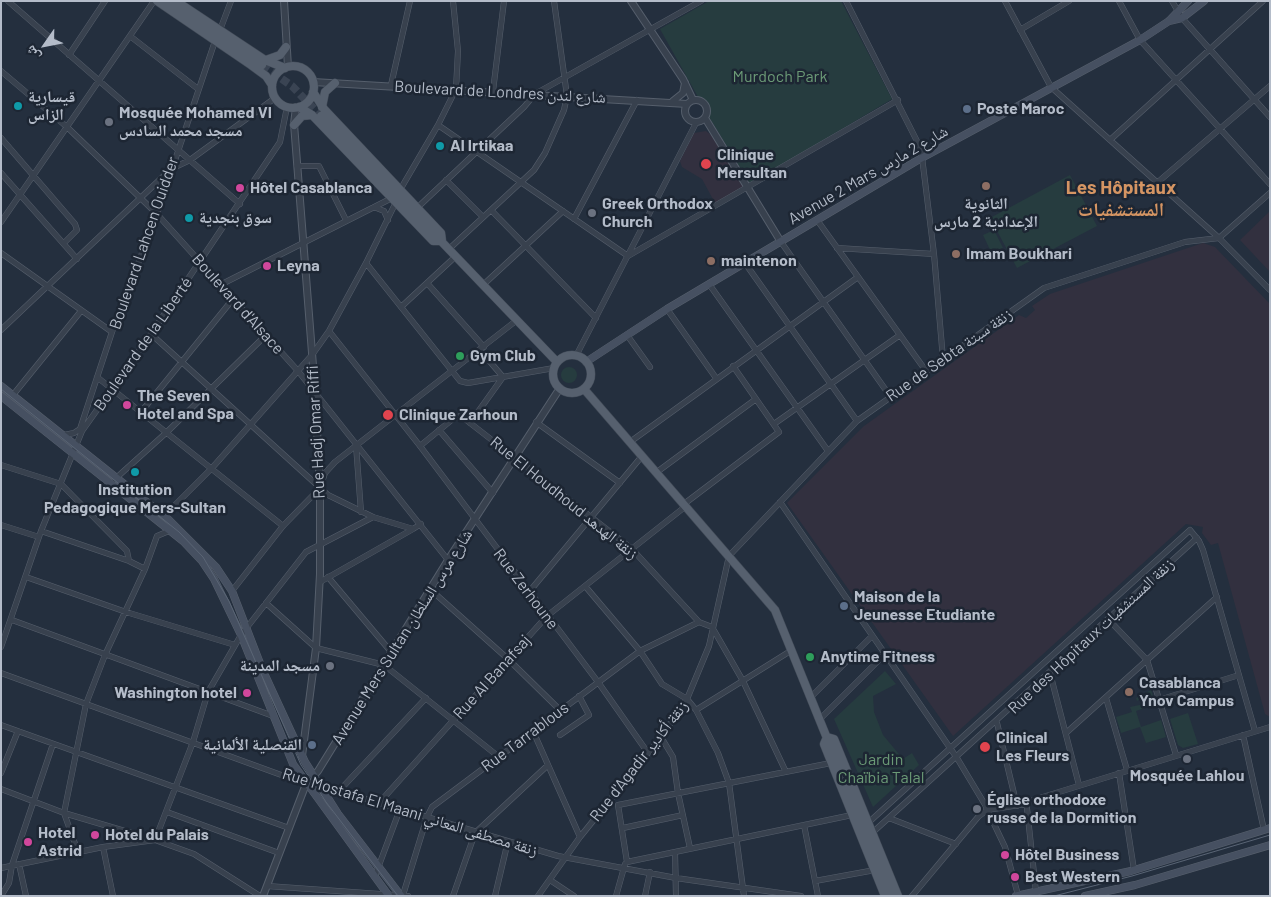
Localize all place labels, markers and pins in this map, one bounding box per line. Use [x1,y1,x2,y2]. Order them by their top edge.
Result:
place label: قيسارية الزاس [28,87,75,125]
place label: Poste Maroc [977,99,1064,119]
marker: قيسارية الزاس [12,100,24,112]
place label: Mosquée Mohamed VI مسجد محمد السادس [119,103,272,141]
marker: Poste Maroc [961,103,973,115]
marker: Mosquée Mohamed VI مسجد محمد السادس [103,116,115,128]
place label: Al Irtikaa [450,136,514,156]
marker: Al Irtikaa [434,140,446,152]
place label: Clinique Mersultan [717,145,787,183]
marker: Clinique Mersultan [699,157,713,171]
place label: Hôtel Casablanca [250,178,372,198]
marker: الثانوية الإعدادية 2 مارس [980,180,992,192]
marker: Hôtel Casablanca [234,182,246,194]
place label: Greek Orthodox Church [602,194,713,232]
place label: الثانوية الإعدادية 2 مارس [934,194,1038,232]
marker: Greek Orthodox Church [586,207,598,219]
place label: سوق بنجدية [199,208,272,228]
marker: سوق بنجدية [183,212,195,224]
place label: Imam Boukhari [966,244,1072,264]
marker: Imam Boukhari [950,248,962,260]
place label: maintenon [721,251,797,271]
marker: maintenon [705,255,717,267]
place label: Leyna [277,256,320,276]
marker: Leyna [261,260,273,272]
place label: Gym Club [470,346,536,366]
marker: Gym Club [454,350,466,362]
place label: The Seven Hotel and Spa [137,386,234,424]
marker: The Seven Hotel and Spa [121,399,133,411]
place label: Clinique Zarhoun [399,405,518,425]
marker: Clinique Zarhoun [381,408,395,422]
marker: Institution Pedagogique Mers-Sultan [129,466,141,478]
place label: Institution Pedagogique Mers-Sultan [44,480,226,518]
place label: Maison de la Jeunesse Etudiante [854,587,995,625]
marker: Maison de la Jeunesse Etudiante [838,600,850,612]
place label: Anytime Fitness [820,647,935,667]
marker: Anytime Fitness [804,651,816,663]
place label: مسجد المدينة [240,656,320,676]
marker: مسجد المدينة [324,660,336,672]
place label: Casablanca Ynov Campus [1139,673,1234,711]
place label: Washington hotel [114,683,237,703]
marker: Casablanca Ynov Campus [1123,686,1135,698]
marker: Washington hotel [241,687,253,699]
place label: Clinical Les Fleurs [996,728,1069,766]
place label: القنصلية الألمانية [203,735,302,755]
marker: القنصلية الألمانية [306,739,318,751]
marker: Clinical Les Fleurs [978,740,992,754]
marker: Mosquée Lahlou [1181,753,1193,765]
place label: Mosquée Lahlou [1130,766,1244,786]
place label: Église orthodoxe russe de la Dormition [987,790,1136,828]
marker: Église orthodoxe russe de la Dormition [971,803,983,815]
place label: Hotel Astrid [38,823,82,861]
place label: Hotel du Palais [105,825,209,845]
marker: Hotel du Palais [89,829,101,841]
marker: Hotel Astrid [22,836,34,848]
place label: Hôtel Business [1015,845,1119,865]
marker: Hôtel Business [999,849,1011,861]
place label: Best Western [1025,867,1120,887]
marker: Best Western [1009,871,1021,883]

